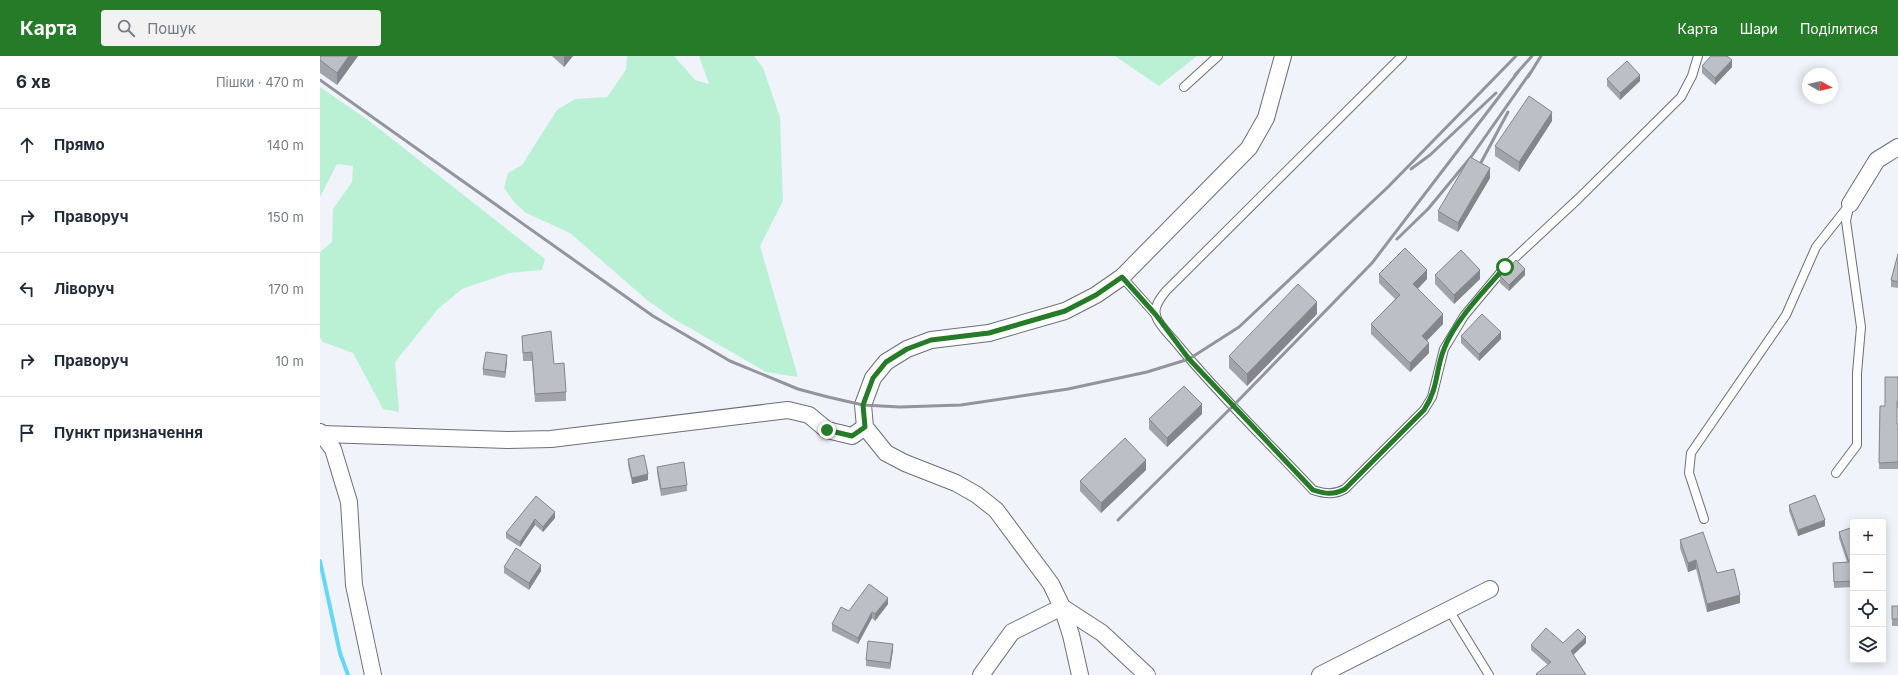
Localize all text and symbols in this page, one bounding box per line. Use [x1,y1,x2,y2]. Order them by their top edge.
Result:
search box [101,10,381,46]
text: Карта [20,17,77,40]
icon: search [115,17,137,39]
text: Пошук [147,19,196,38]
text: Карта [1678,20,1718,37]
text: Шари [1740,20,1778,37]
text: Поділитися [1800,20,1878,37]
north arrow [1802,68,1838,104]
text: 6 хв [16,72,51,92]
text: Пішки · 470 m [216,74,304,90]
icon: ahead [16,134,38,156]
text: Прямо [54,135,105,154]
text: 140 m [267,137,304,153]
icon: right [16,206,38,228]
text: Праворуч [54,207,128,226]
text: 150 m [268,209,304,225]
route start [1496,258,1514,276]
icon: left [16,278,38,300]
text: Ліворуч [54,279,114,298]
text: 170 m [268,281,304,297]
icon: right [16,350,38,372]
text: Праворуч [54,351,128,370]
text: 10 m [275,353,304,369]
route end [818,421,836,439]
icon: arrive [16,422,38,444]
text: Пункт призначення [54,423,203,442]
map controls [1850,519,1886,663]
button: + [1850,519,1886,555]
button: − [1850,555,1886,591]
button: locate [1850,591,1886,627]
button: layers [1850,627,1886,663]

